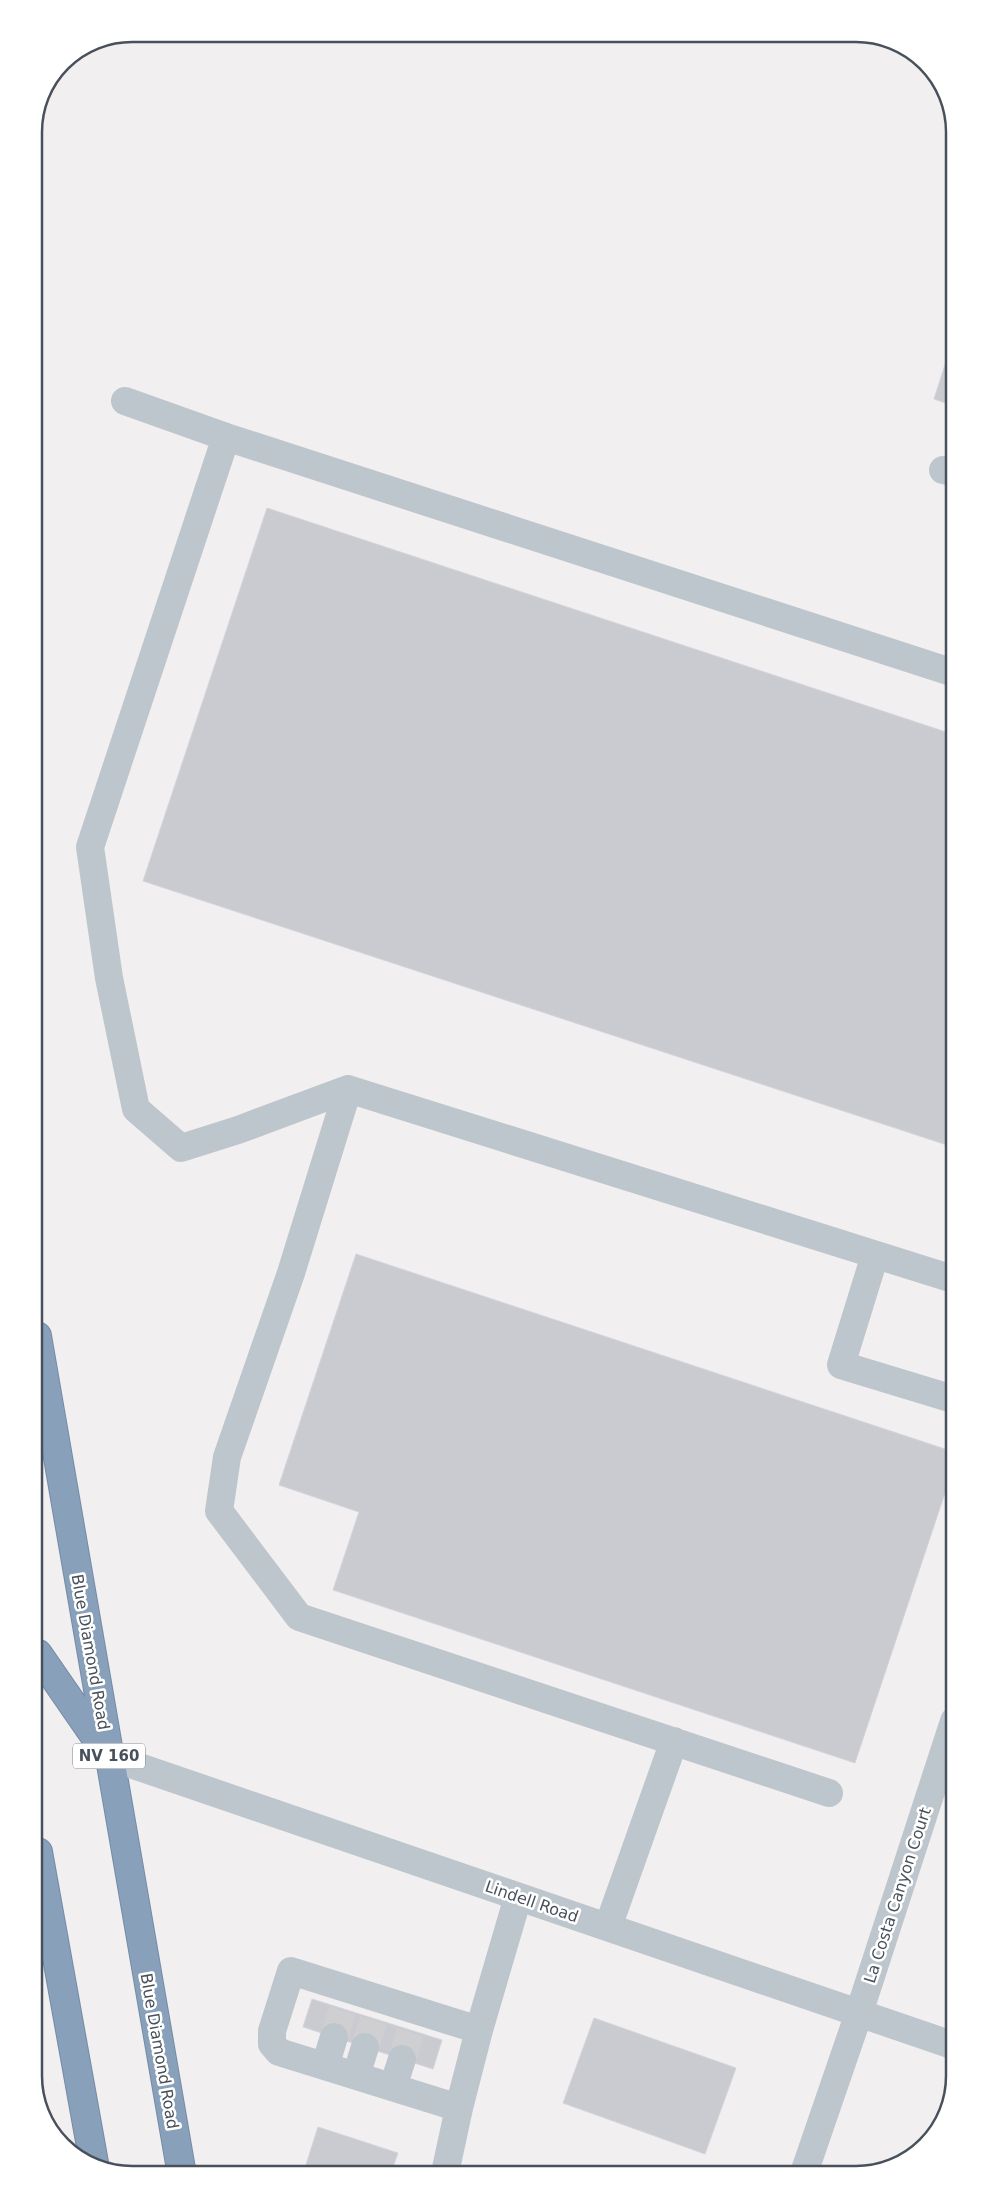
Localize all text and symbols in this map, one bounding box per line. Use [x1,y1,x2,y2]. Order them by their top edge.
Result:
street label: Blue Diamond Road [67,1573,114,1732]
road number: NV 160 [73,1744,145,1768]
street label: La Costa Canyon Court [860,1805,935,1986]
street label: Lindell Road [483,1877,581,1926]
street label: Blue Diamond Road [136,1972,183,2131]

